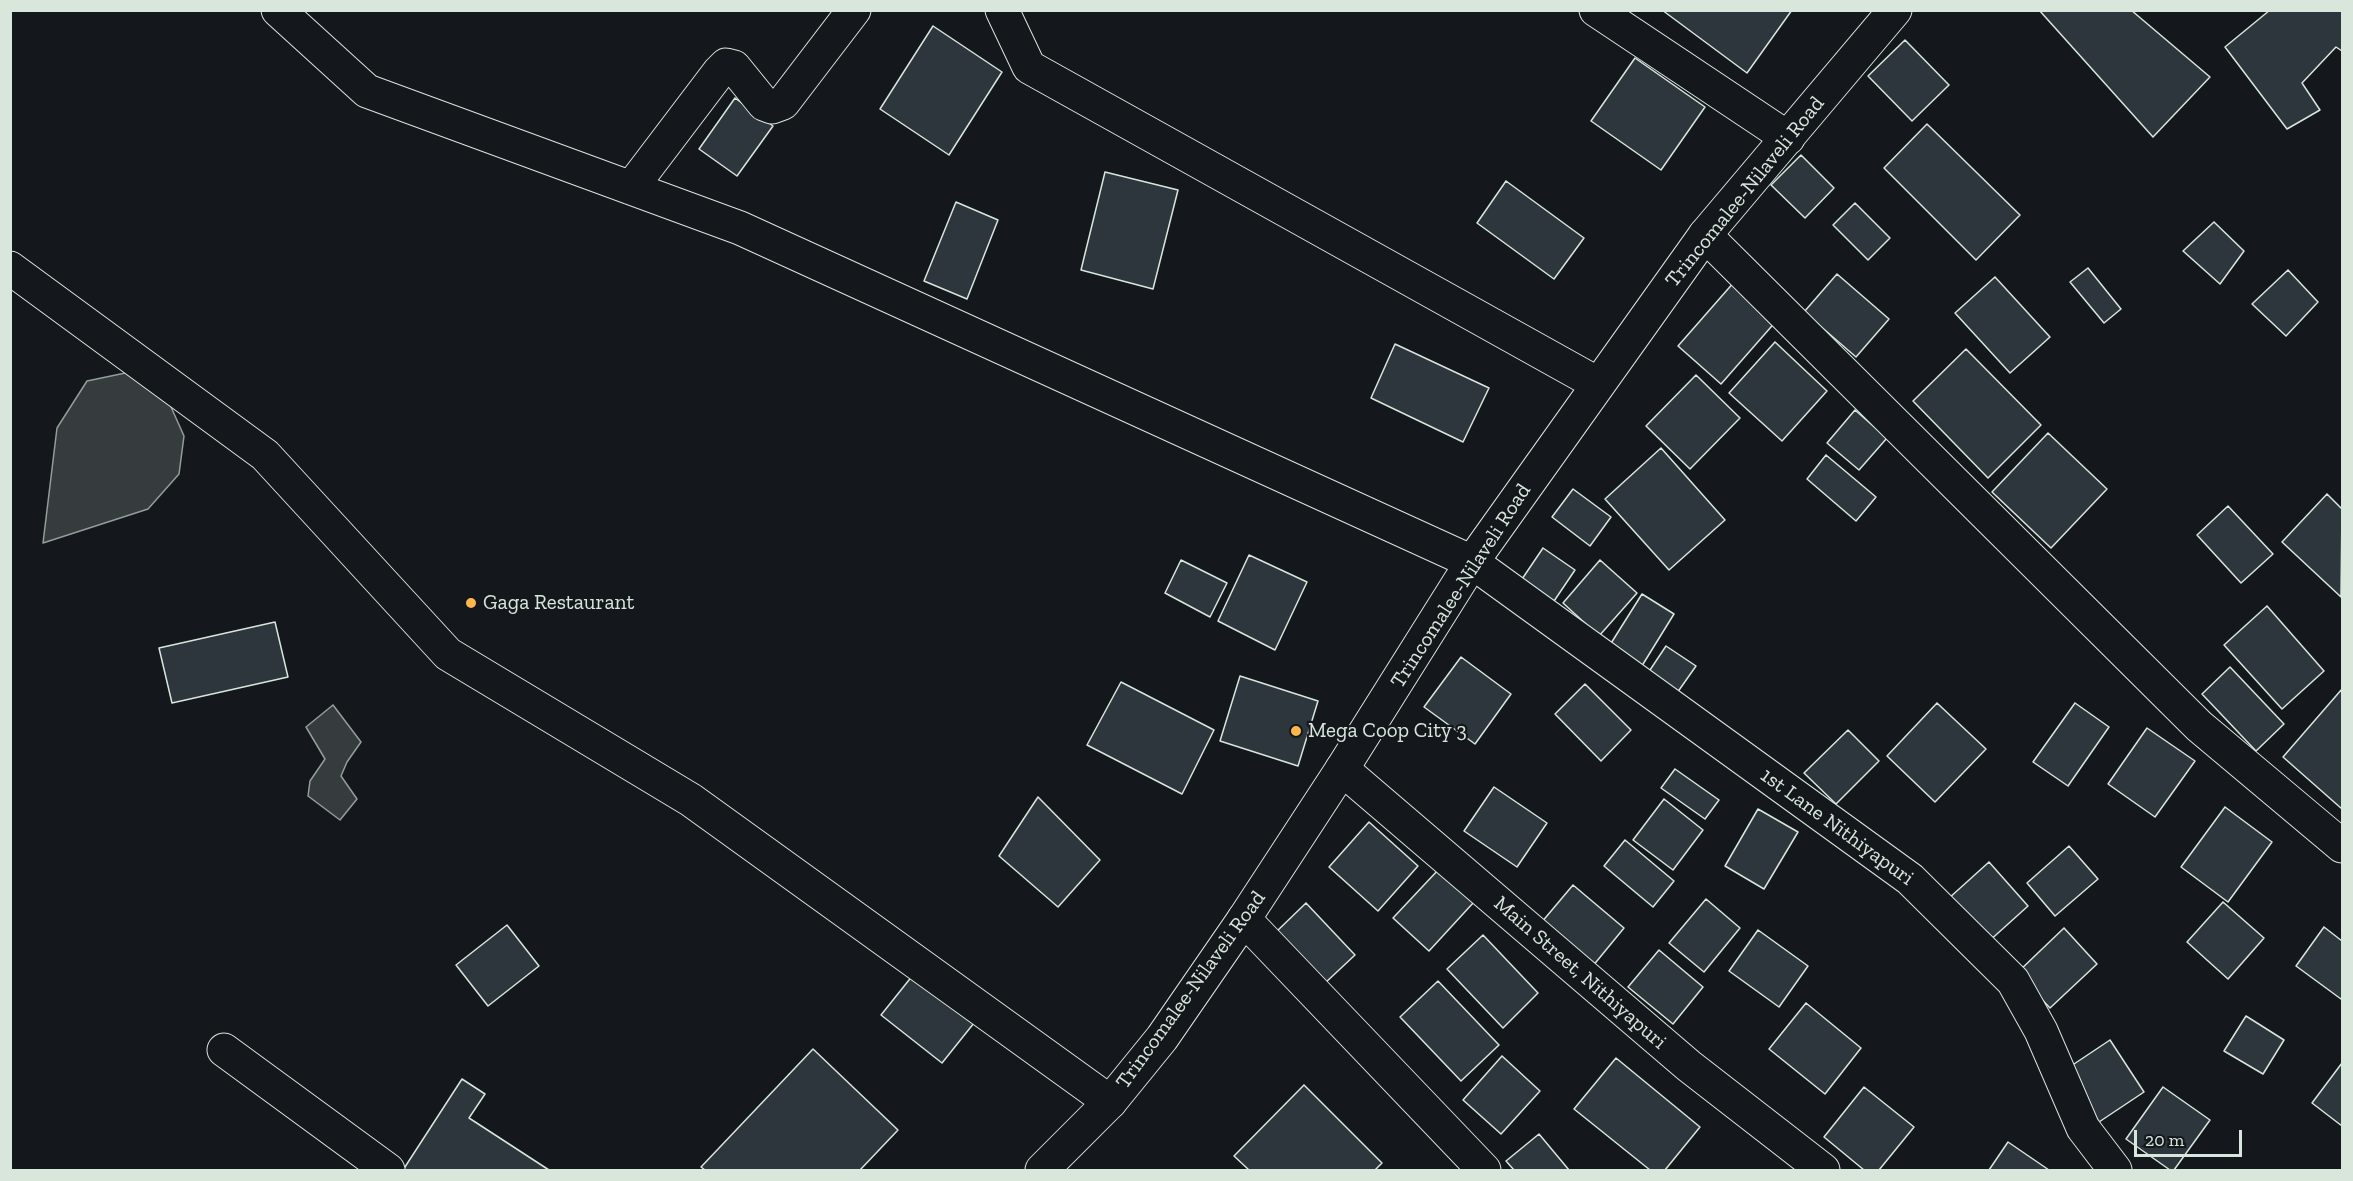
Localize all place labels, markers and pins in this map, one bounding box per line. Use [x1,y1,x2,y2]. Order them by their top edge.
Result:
place label: Gaga Restaurant [483,590,634,616]
marker: Gaga Restaurant [464,596,478,610]
place label: Mega Coop City 3 [1308,718,1467,744]
marker: Mega Coop City 3 [1289,724,1303,738]

